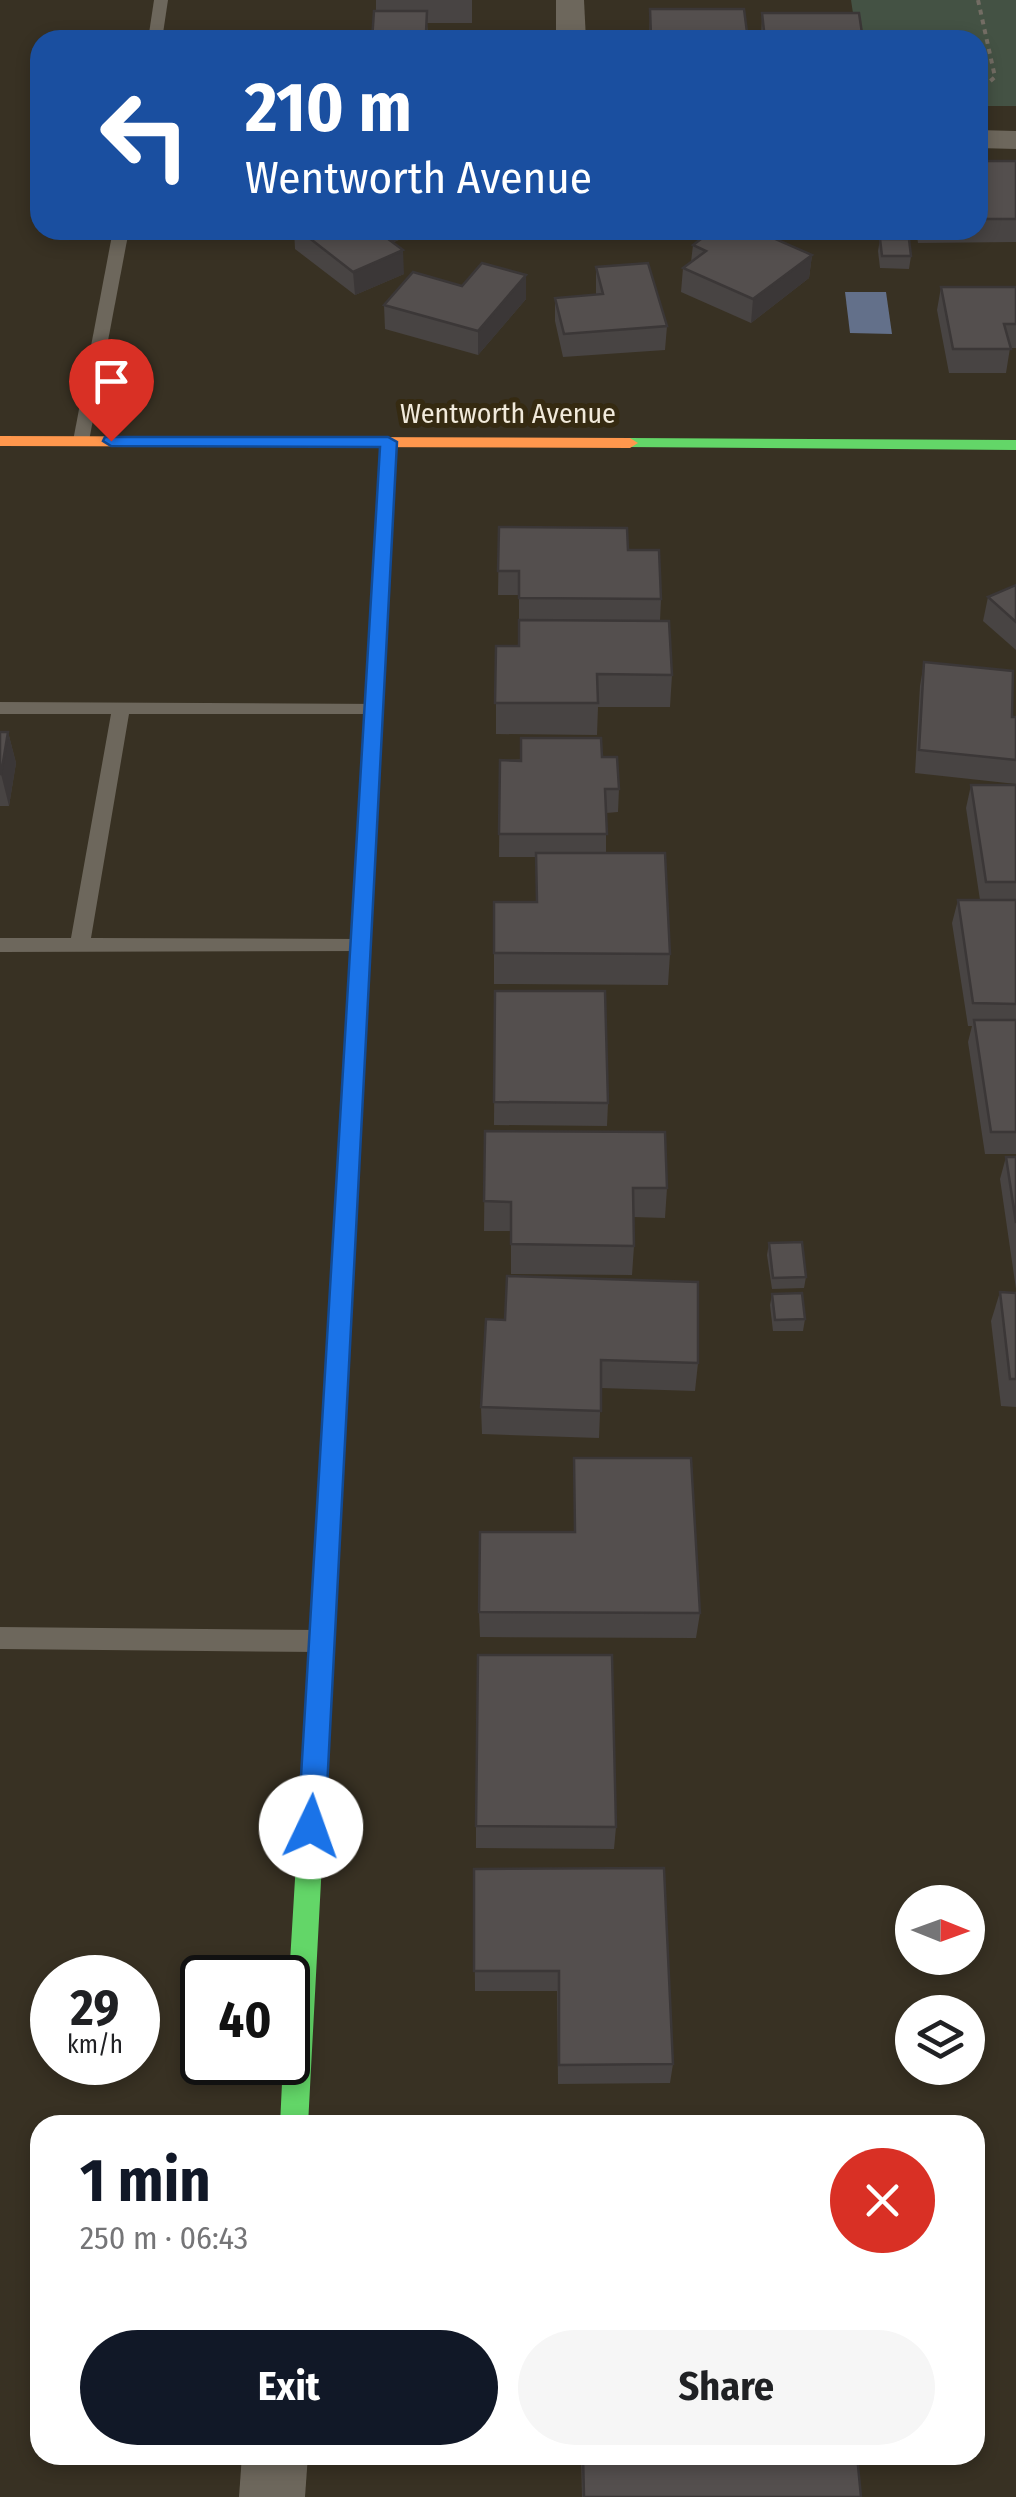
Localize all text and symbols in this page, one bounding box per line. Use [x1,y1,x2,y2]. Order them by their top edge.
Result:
text: 210 m [245,66,412,150]
icon: left [80,70,210,200]
text: Wentworth Avenue [245,151,592,205]
pin [69,339,154,442]
icon: arrive [84,354,139,409]
street label: Wentworth Avenue [400,397,616,430]
position arrow [259,1775,363,1879]
north arrow [895,1885,985,1975]
map controls [895,1885,985,2085]
speed limit sign: 40 [180,1955,310,2085]
text: 29 [71,1978,119,2038]
button: layers [895,1995,985,2085]
text: km/h [67,2030,123,2060]
text: 1 min [80,2145,211,2217]
button: close [830,2148,935,2253]
text: 250 m · 06:43 [80,2219,248,2257]
button: Exit [80,2330,498,2445]
button: Share [518,2330,935,2445]

